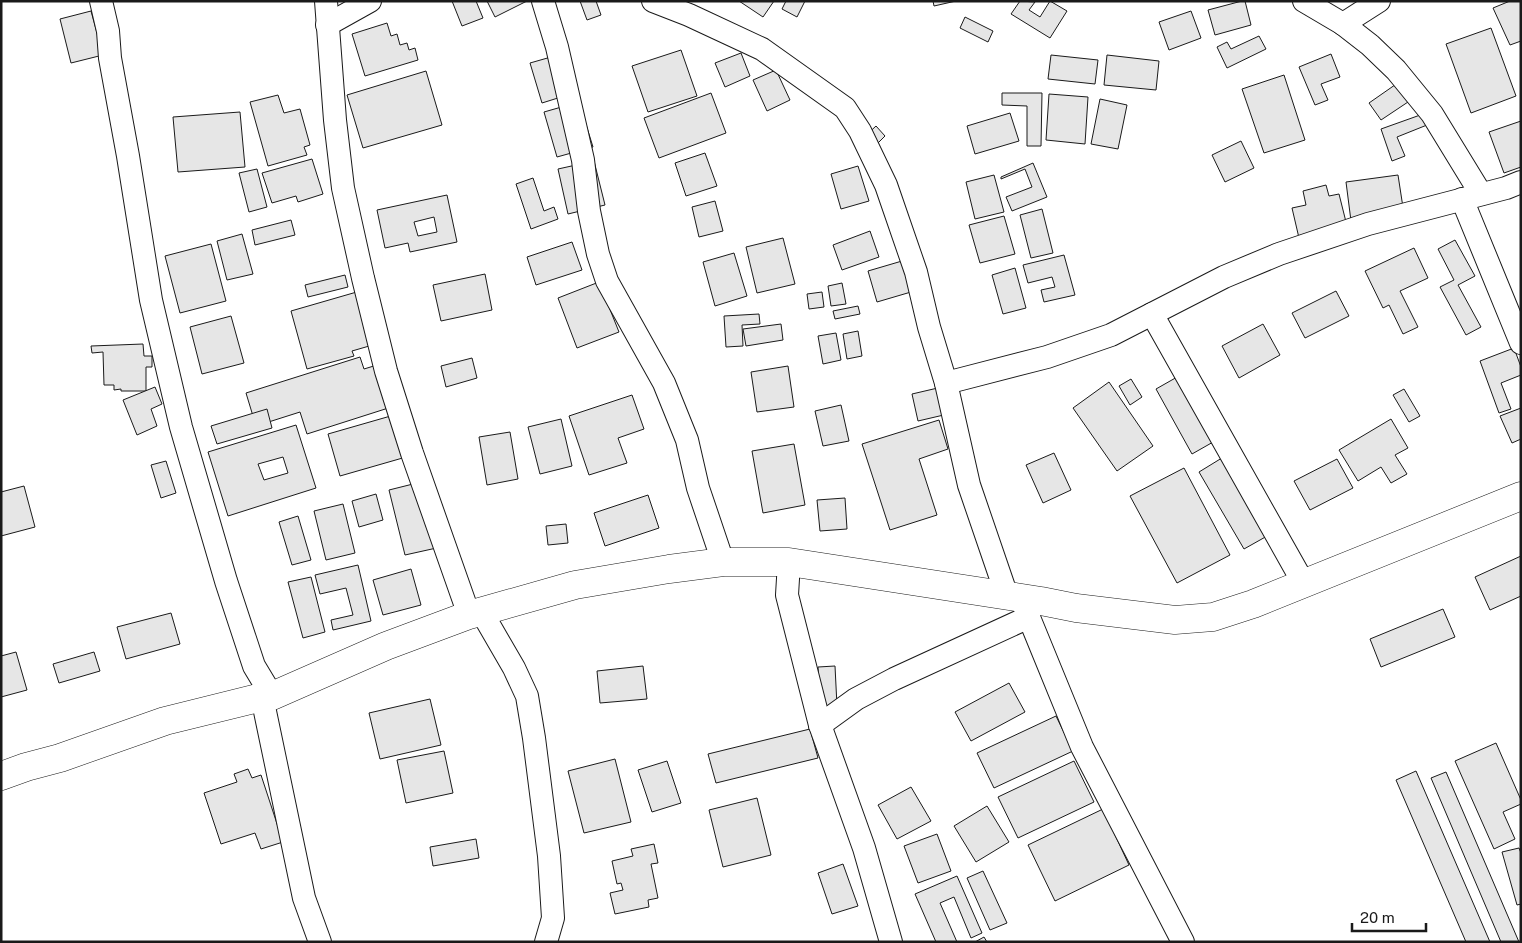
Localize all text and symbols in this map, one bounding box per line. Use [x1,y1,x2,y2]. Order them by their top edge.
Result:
scale bar [1352,900,1426,932]
text: 20 m [1360,909,1395,926]

